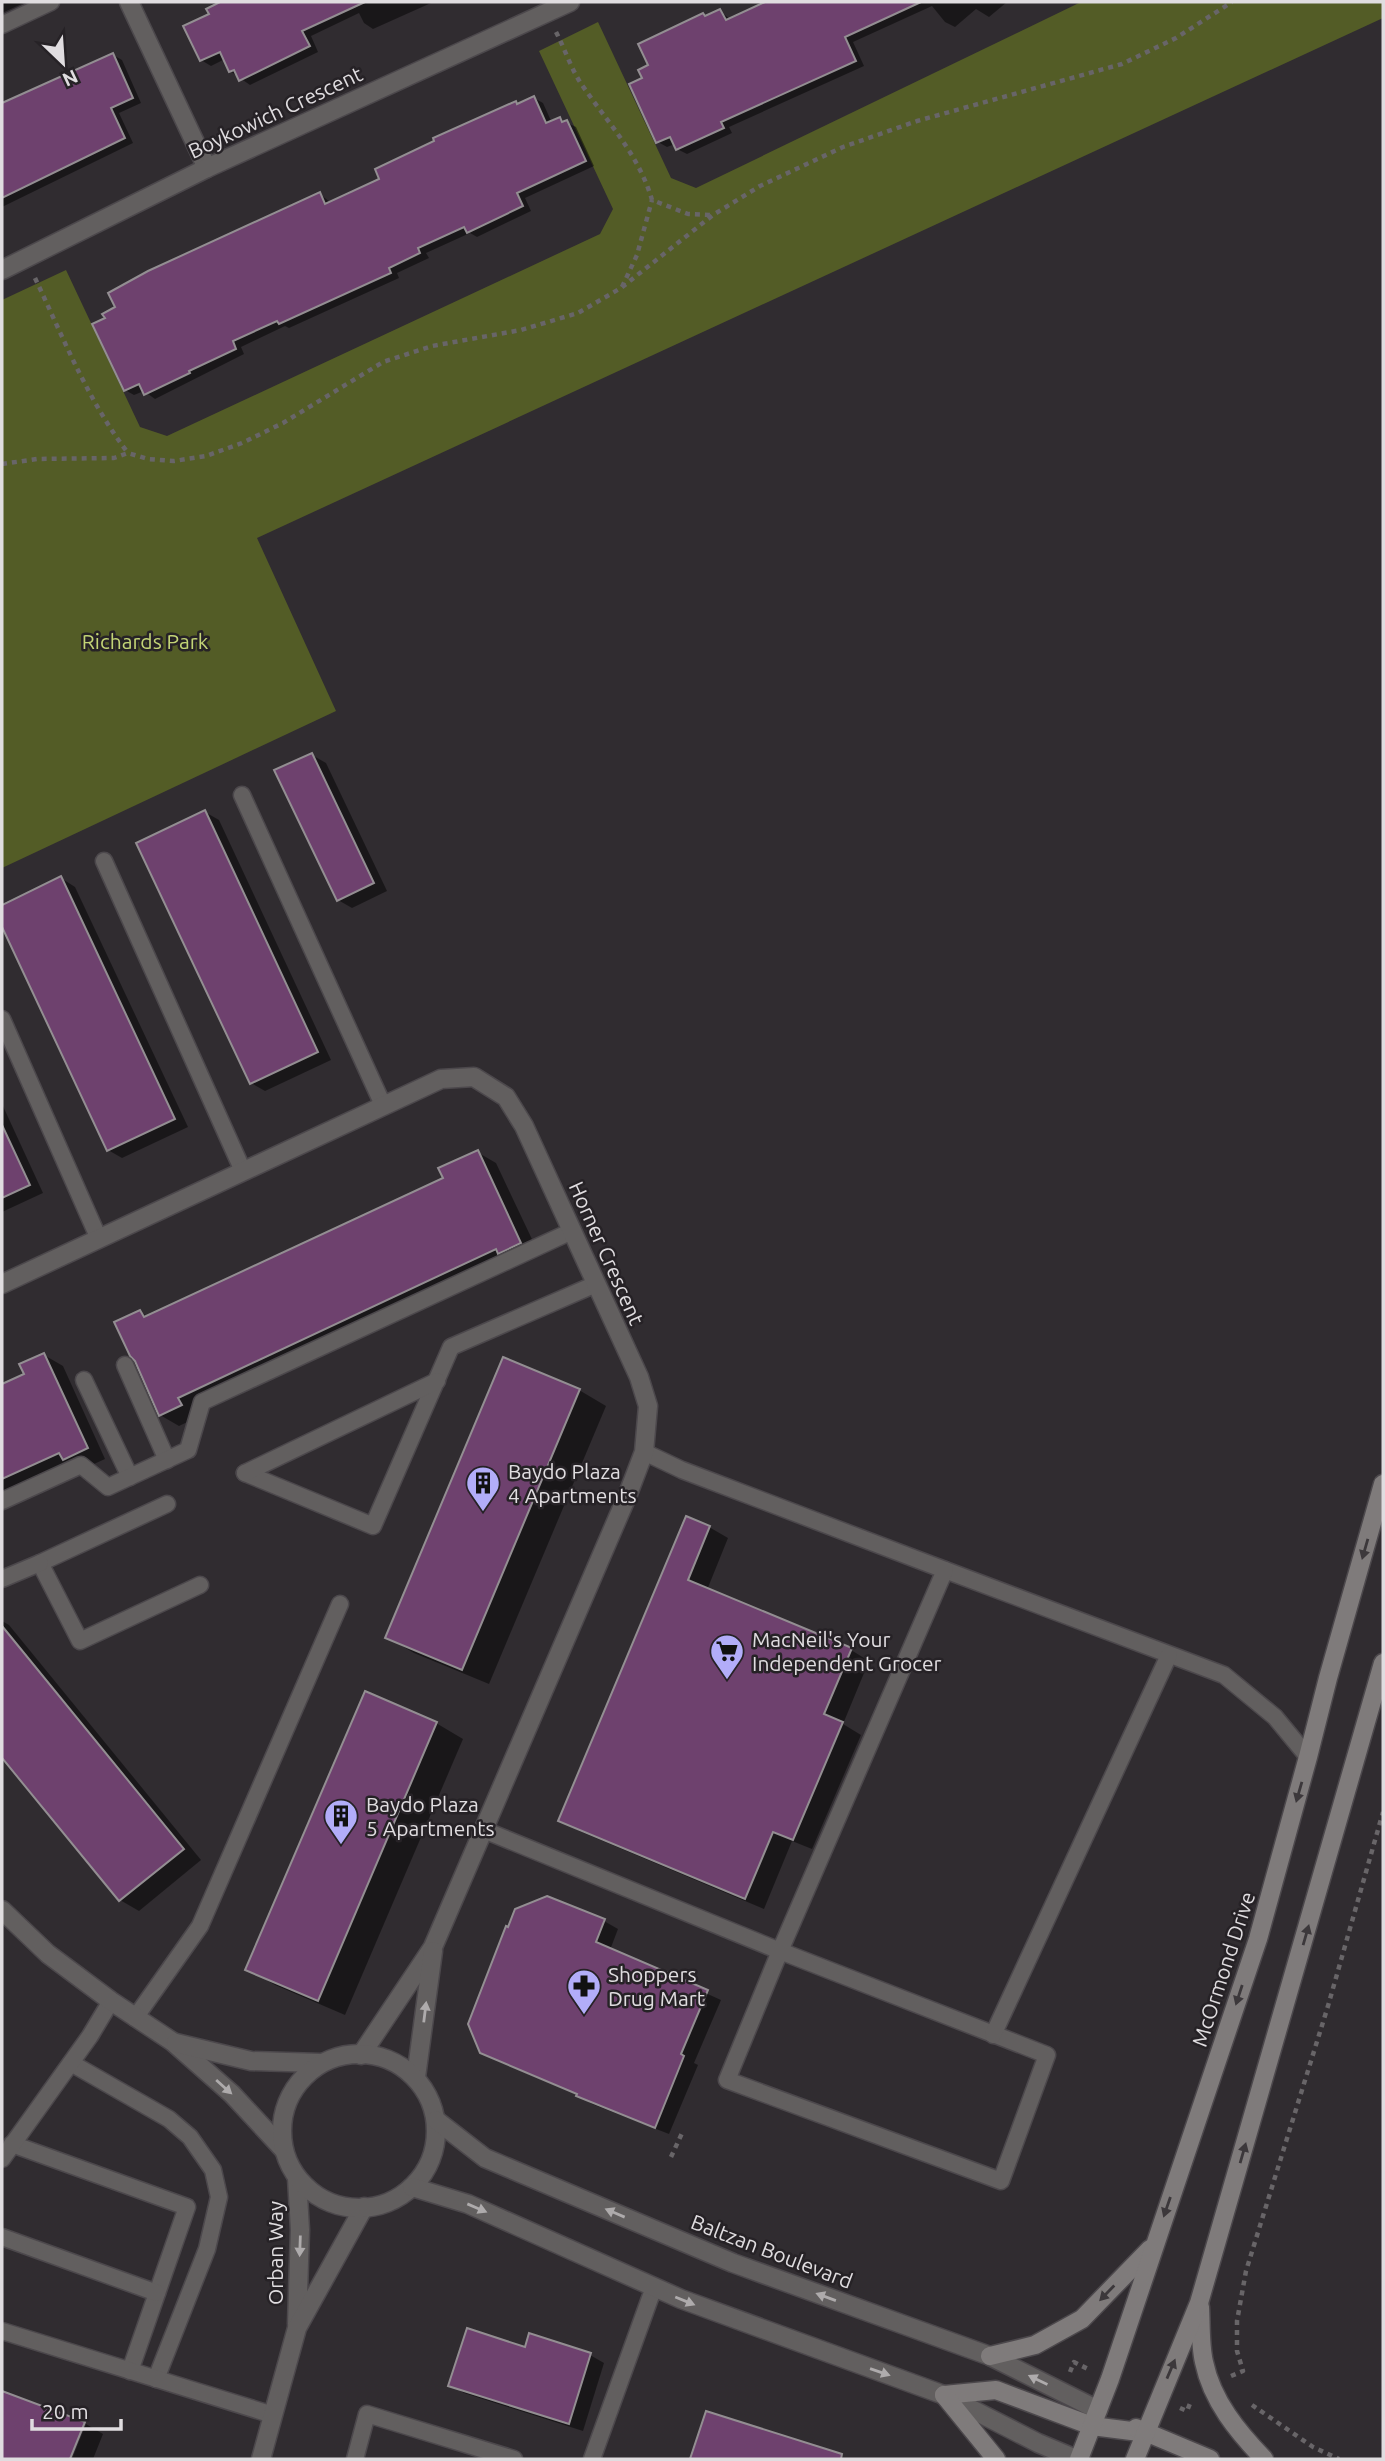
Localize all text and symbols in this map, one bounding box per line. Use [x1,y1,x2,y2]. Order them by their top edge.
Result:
north arrow [28,28,98,98]
street label: Boykowich Crescent [184,61,366,163]
text: N [59,65,81,91]
park label: Richards Park [82,629,209,653]
street label: Horner Crescent [565,1178,649,1328]
place label: Baydo Plaza 4 Apartments [508,1459,637,1507]
building icon: Baydo Plaza 4 Apartments [464,1464,502,1513]
one-way arrow [1360,1539,1370,1560]
place label: MacNeil's Your Independent Grocer [752,1627,941,1675]
supermarket icon: MacNeil's Your Independent Grocer [708,1632,746,1681]
one-way arrow [1293,1782,1303,1803]
place label: Baydo Plaza 5 Apartments [366,1792,495,1840]
building icon: Baydo Plaza 5 Apartments [322,1797,360,1846]
street label: McOrmond Drive [1187,1889,1259,2049]
one-way arrow [1302,1924,1312,1945]
place label: Shoppers Drug Mart [608,1962,705,2010]
pharmacy icon: Shoppers Drug Mart [565,1967,603,2016]
one-way arrow [1234,1984,1244,2005]
one-way arrow [419,2001,430,2023]
one-way arrow [215,2079,233,2095]
one-way arrow [1238,2143,1248,2164]
one-way arrow [1161,2197,1172,2218]
street label: Orban Way [263,2201,287,2305]
one-way arrow [467,2202,487,2214]
one-way arrow [604,2207,625,2218]
street label: Baltzan Boulevard [688,2209,856,2293]
one-way arrow [294,2235,305,2257]
one-way arrow [1099,2284,1116,2301]
one-way arrow [815,2291,836,2302]
one-way arrow [674,2295,695,2306]
one-way arrow [1166,2358,1177,2379]
one-way arrow [869,2367,890,2378]
one-way arrow [1028,2374,1048,2385]
scale bar [32,2388,121,2432]
text: 20 m [42,2399,89,2423]

